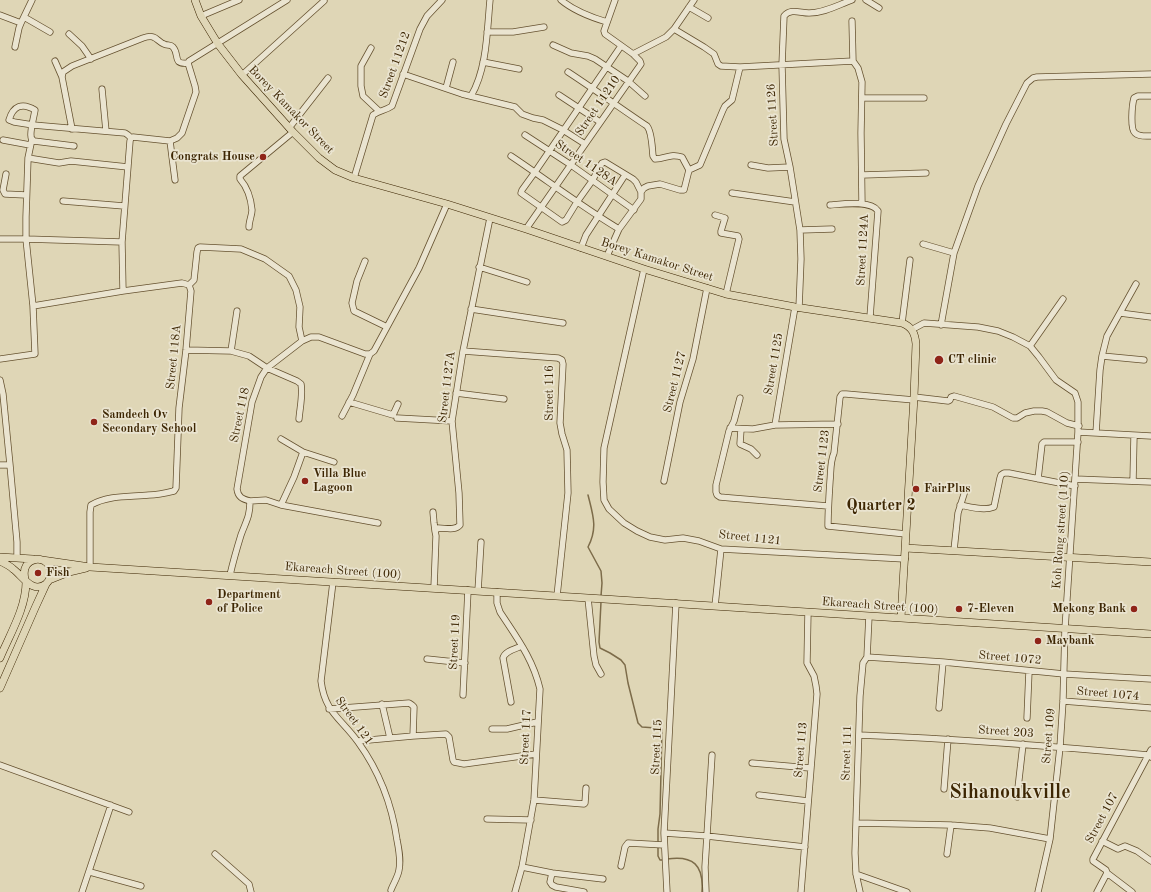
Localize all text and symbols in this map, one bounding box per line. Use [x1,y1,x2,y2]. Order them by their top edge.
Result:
street label: Street 11212 [376,30,414,100]
street label: Borey Kamakor Street [245,63,337,157]
street label: Street 11210 [572,73,624,139]
street label: Street 1126 [764,83,782,147]
street label: Street 1128A [552,137,620,189]
place label: Congrats House [170,150,255,164]
marker: Congrats House [258,152,268,162]
street label: Street 1124A [854,214,872,286]
street label: Borey Kamakor Street [599,235,715,285]
street label: Street 118A [163,324,185,390]
street label: Street 1125 [761,332,787,396]
street label: Street 1127A [435,350,459,424]
street label: Street 1127 [660,350,690,414]
place label: CT clinic [948,353,997,367]
marker: CT clinic [933,354,945,366]
street label: Street 116 [543,365,557,421]
street label: Street 118 [227,386,253,444]
place label: Samdech Ov Secondary School [102,408,196,436]
marker: Samdech Ov Secondary School [89,417,99,427]
street label: Street 1123 [811,429,833,493]
place label: Villa Blue Lagoon [313,467,366,495]
street label: Koh Rong street (110) [1050,470,1072,590]
marker: Villa Blue Lagoon [300,476,310,486]
place label: FairPlus [924,482,970,496]
marker: FairPlus [911,484,921,494]
district label: Quarter 2 [846,496,916,516]
street label: Street 1121 [718,528,782,548]
street label: Ekareach Street (100) [284,560,402,582]
place label: Fish [46,566,69,580]
marker: Fish [33,568,43,578]
place label: Department of Police [217,588,281,616]
street label: Ekareach Street (100) [821,595,939,617]
marker: Department of Police [204,597,214,607]
place label: 7-Eleven [967,602,1014,616]
place label: Mekong Bank [1052,602,1126,616]
marker: 7-Eleven [954,604,964,614]
marker: Mekong Bank [1129,604,1139,614]
street label: Street 119 [446,614,464,670]
place label: Maybank [1046,634,1095,648]
marker: Maybank [1033,636,1043,646]
street label: Street 1072 [978,648,1042,668]
street label: Street 1074 [1076,684,1140,704]
street label: Street 121 [332,694,376,748]
street label: Street 109 [1039,707,1059,765]
street label: Street 117 [517,709,535,765]
street label: Street 115 [648,719,666,775]
street label: Street 113 [791,721,811,779]
street label: Street 203 [978,723,1034,741]
street label: Street 111 [839,725,855,781]
district label: Sihanoukville [949,781,1071,805]
street label: Street 107 [1082,790,1122,846]

